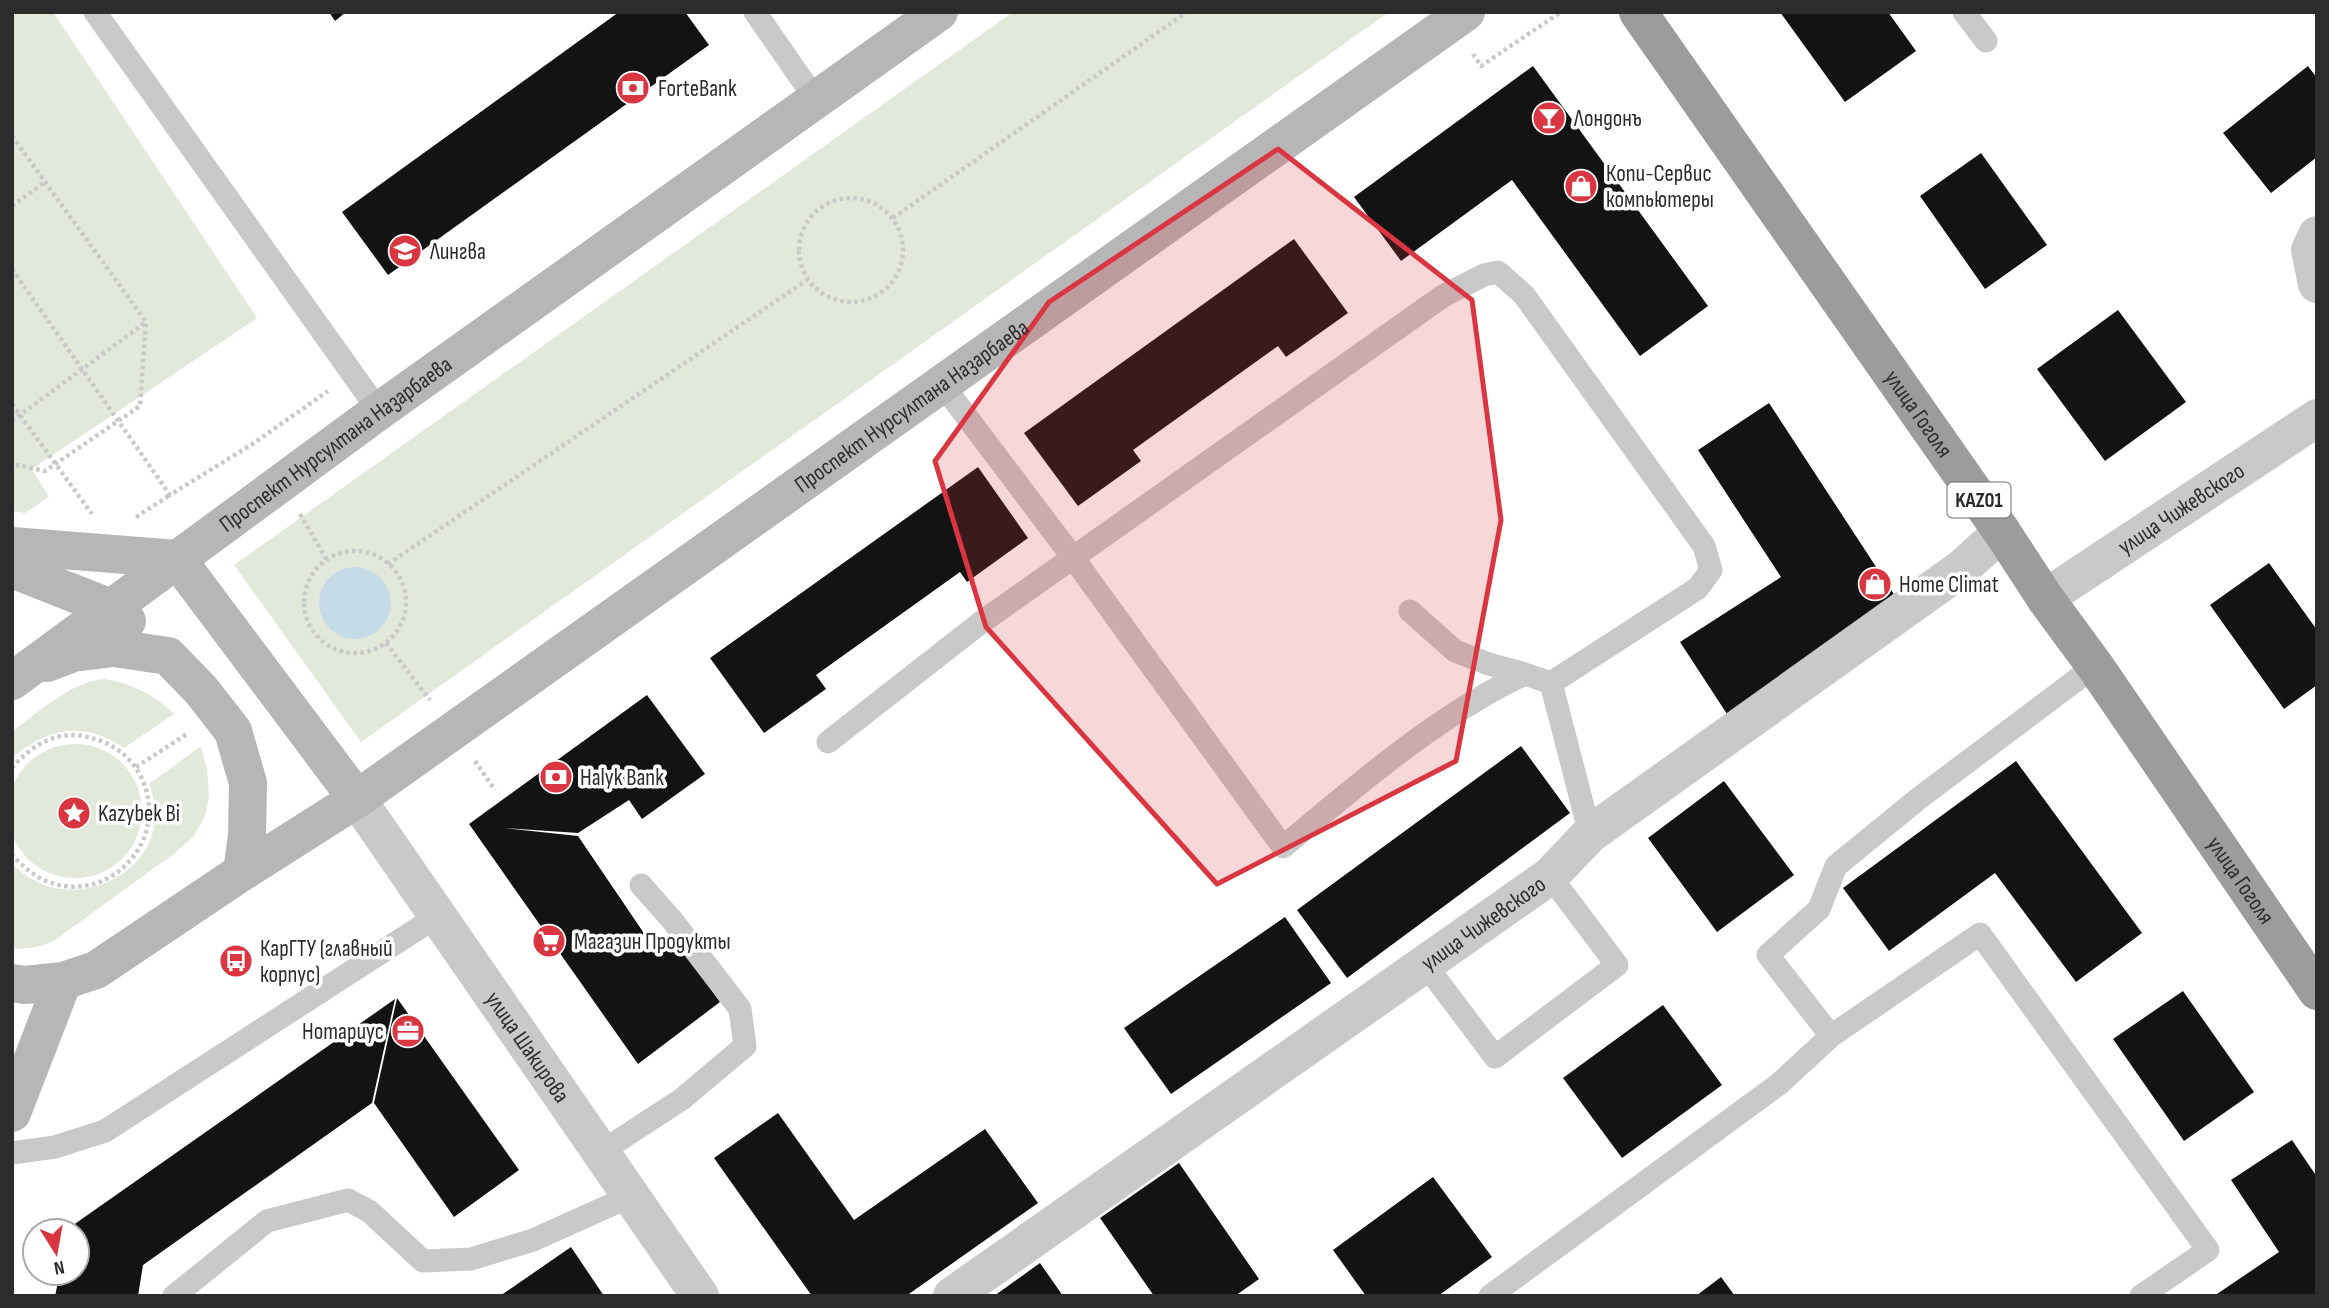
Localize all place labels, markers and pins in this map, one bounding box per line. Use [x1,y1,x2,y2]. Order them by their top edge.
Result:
bank icon: ForteBank [614,69,652,107]
place label: ForteBank [658,75,737,103]
bar icon: Лондонъ [1530,99,1568,137]
place label: Лондонъ [1573,105,1642,133]
place label: Копи-Сервис компьютеры [1606,160,1714,214]
shop icon: Копи-Сервис компьютеры [1562,167,1600,205]
school or university icon: Лингва [386,232,424,270]
place label: Лингва [429,238,486,266]
shop icon: Home Climat [1856,565,1894,603]
place label: Home Climat [1899,571,1999,599]
bank icon: Halyk Bank [537,758,575,796]
place label: Halyk Bank [580,764,664,792]
place icon: Kazybek Bi [55,794,93,832]
place label: Kazybek Bi [98,800,180,828]
supermarket icon: Магазин Продукты [530,922,568,960]
place label: Магазин Продукты [574,928,731,956]
place label: КарГТУ (главный корпус) [260,935,393,989]
bus stop icon: КарГТУ (главный корпус) [217,942,255,980]
office icon: Нотариус [389,1012,427,1050]
place label: Нотариус [302,1018,384,1046]

